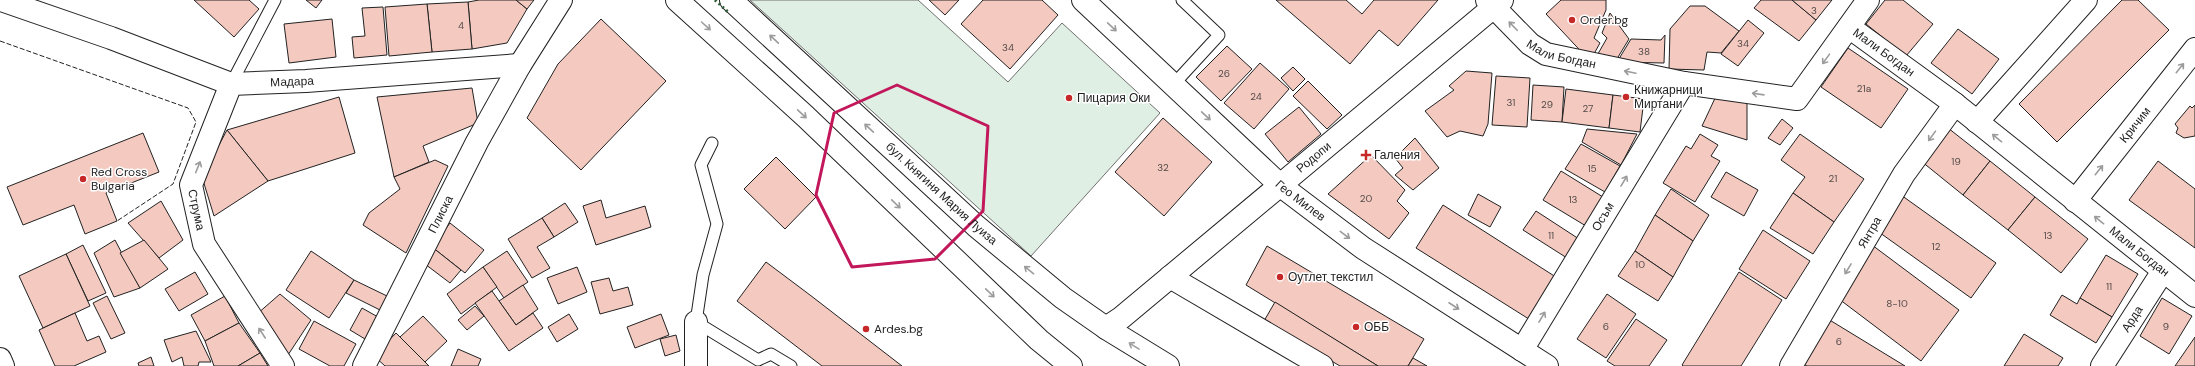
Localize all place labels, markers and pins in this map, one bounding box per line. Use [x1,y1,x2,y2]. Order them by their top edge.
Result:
place label: Order.bg [1580,12,1628,28]
marker: Order.bg [1567,15,1577,25]
place label: Книжарници Миртани [1634,82,1703,112]
place label: Пицария Оки [1077,90,1150,106]
marker: Книжарници Миртани [1621,92,1631,102]
marker: Пицария Оки [1064,93,1074,103]
place label: Галения [1374,147,1420,163]
marker: Галения [1361,150,1371,160]
place label: Red Cross Bulgaria [91,164,147,194]
marker: Red Cross Bulgaria [78,174,88,184]
place label: Оутлет текстил [1288,269,1373,285]
marker: Оутлет текстил [1275,272,1285,282]
place label: ОББ [1364,319,1389,335]
place label: Ardes.bg [874,321,923,337]
marker: ОББ [1351,322,1361,332]
marker: Ardes.bg [861,324,871,334]

